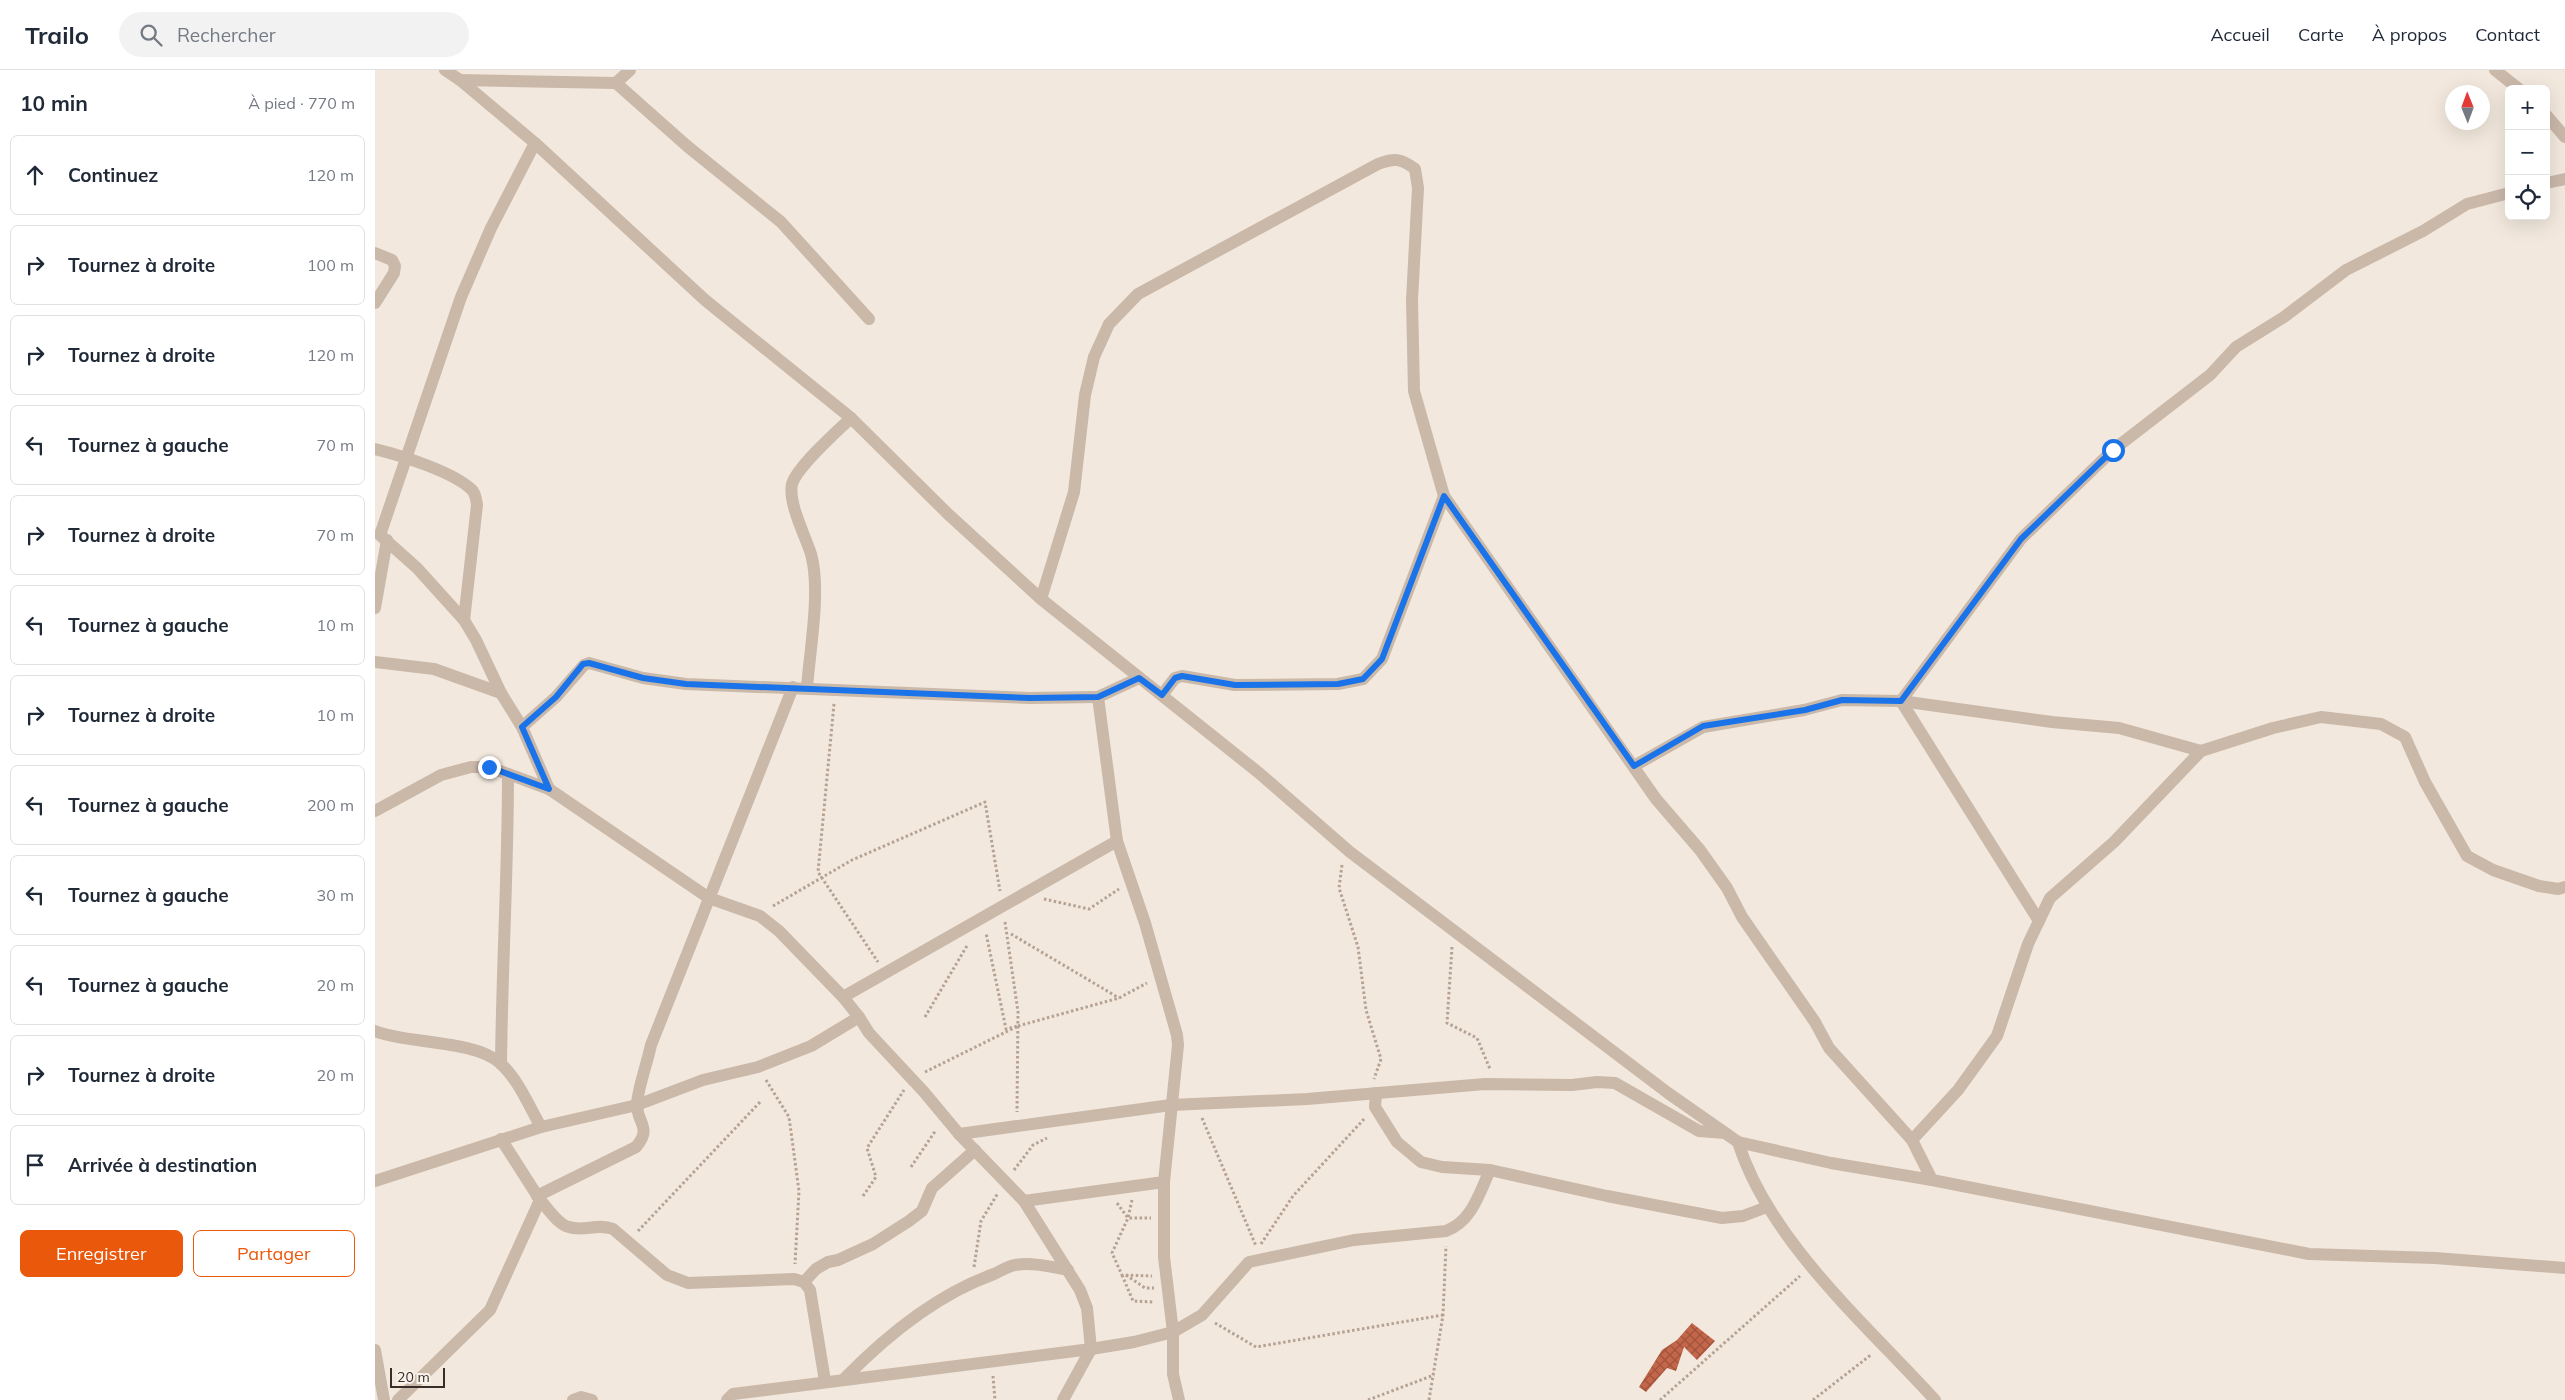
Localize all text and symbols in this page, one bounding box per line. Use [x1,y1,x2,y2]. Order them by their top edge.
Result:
search box [119,12,469,57]
text: Trailo [25,20,89,50]
icon: search [137,21,165,49]
text: Rechercher [177,23,276,47]
text: Accueil [2210,23,2270,46]
text: Carte [2298,23,2344,46]
text: À propos [2372,23,2447,46]
text: Contact [2475,23,2540,46]
north arrow [2445,85,2490,130]
map controls [2505,85,2550,220]
button: + [2505,85,2550,130]
text: 10 min [20,90,88,116]
text: À pied · 770 m [248,93,355,113]
button: − [2505,130,2550,175]
icon: ahead [21,161,49,189]
text: Continuez [68,163,158,187]
text: 120 m [307,165,354,185]
button: locate [2505,175,2550,220]
icon: right [21,251,49,279]
text: Tournez à droite [68,253,215,277]
text: 100 m [307,255,354,275]
icon: right [21,341,49,369]
text: Tournez à droite [68,343,215,367]
text: 120 m [307,345,354,365]
icon: left [21,431,49,459]
text: Tournez à gauche [68,433,229,457]
text: 70 m [317,435,354,455]
route start [2102,439,2125,462]
icon: right [21,521,49,549]
text: Tournez à droite [68,523,215,547]
text: 70 m [317,525,354,545]
icon: left [21,611,49,639]
text: Tournez à gauche [68,613,229,637]
text: 10 m [317,615,354,635]
icon: right [21,701,49,729]
text: Tournez à droite [68,703,215,727]
text: 10 m [317,705,354,725]
route end [478,756,501,779]
icon: left [21,791,49,819]
text: Tournez à gauche [68,793,229,817]
text: 200 m [307,795,354,815]
icon: left [21,881,49,909]
text: Tournez à gauche [68,883,229,907]
text: 30 m [317,885,354,905]
icon: left [21,971,49,999]
text: Tournez à gauche [68,973,229,997]
text: 20 m [317,975,354,995]
icon: right [21,1061,49,1089]
text: Tournez à droite [68,1063,215,1087]
text: 20 m [317,1065,354,1085]
icon: arrive [21,1151,49,1179]
text: Arrivée à destination [68,1153,257,1177]
button: Enregistrer [20,1230,183,1277]
button: Partager [193,1230,355,1277]
scale bar [390,1365,445,1388]
text: 20 m [397,1368,430,1386]

